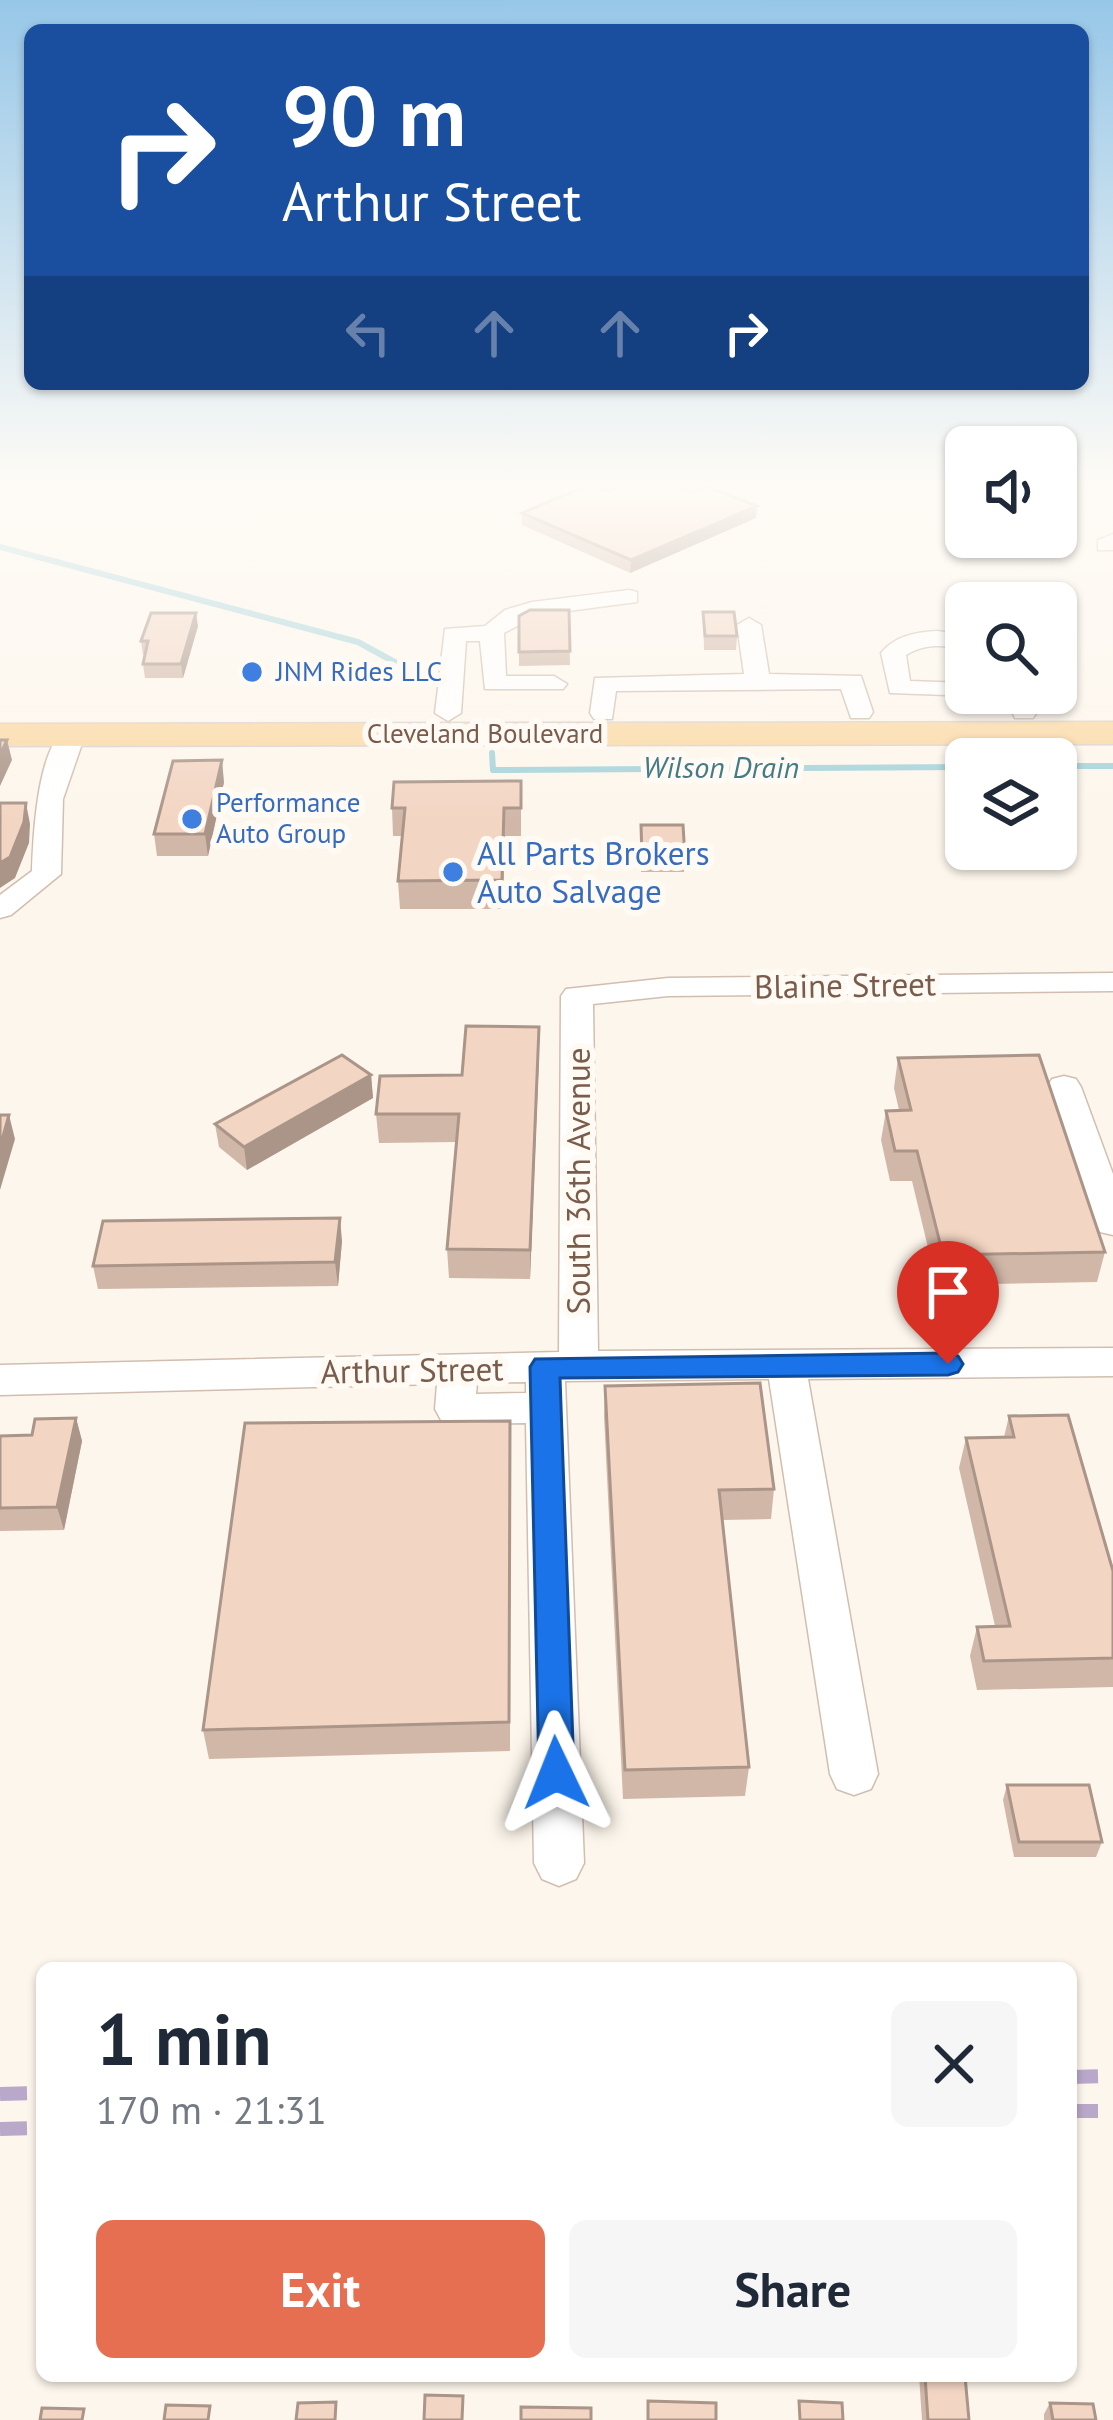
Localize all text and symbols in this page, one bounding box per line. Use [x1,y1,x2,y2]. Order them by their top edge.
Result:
text: 90 m [282,60,466,169]
icon: right [84,72,240,228]
text: Arthur Street [282,166,581,236]
icon: left [335,300,401,366]
icon: ahead [461,300,527,366]
icon: ahead [587,300,653,366]
icon: right [713,300,779,366]
map controls [945,426,1077,870]
button: sound [945,426,1077,558]
button: search [945,582,1077,714]
place label: JNM Rides LLC [275,654,442,688]
marker: JNM Rides LLC [239,659,265,685]
street label: Cleveland Boulevard [367,716,603,750]
button: layers [945,738,1077,870]
water label: Wilson Drain [643,747,799,786]
place label: Performance Auto Group [216,785,360,850]
marker: Performance Auto Group [179,806,205,832]
place label: All Parts Brokers Auto Salvage [477,831,710,912]
marker: All Parts Brokers Auto Salvage [440,859,466,885]
street label: Blaine Street [754,961,936,1008]
street label: South 36th Avenue [556,1047,599,1315]
pin [897,1241,999,1364]
icon: arrive [915,1259,981,1325]
street label: Arthur Street [320,1346,504,1393]
position arrow [493,1710,619,1836]
text: 1 min [96,1992,272,2085]
button: close [891,2001,1017,2127]
text: 170 m · 21:31 [96,2084,327,2135]
button: Exit [96,2220,545,2358]
button: Share [569,2220,1017,2358]

